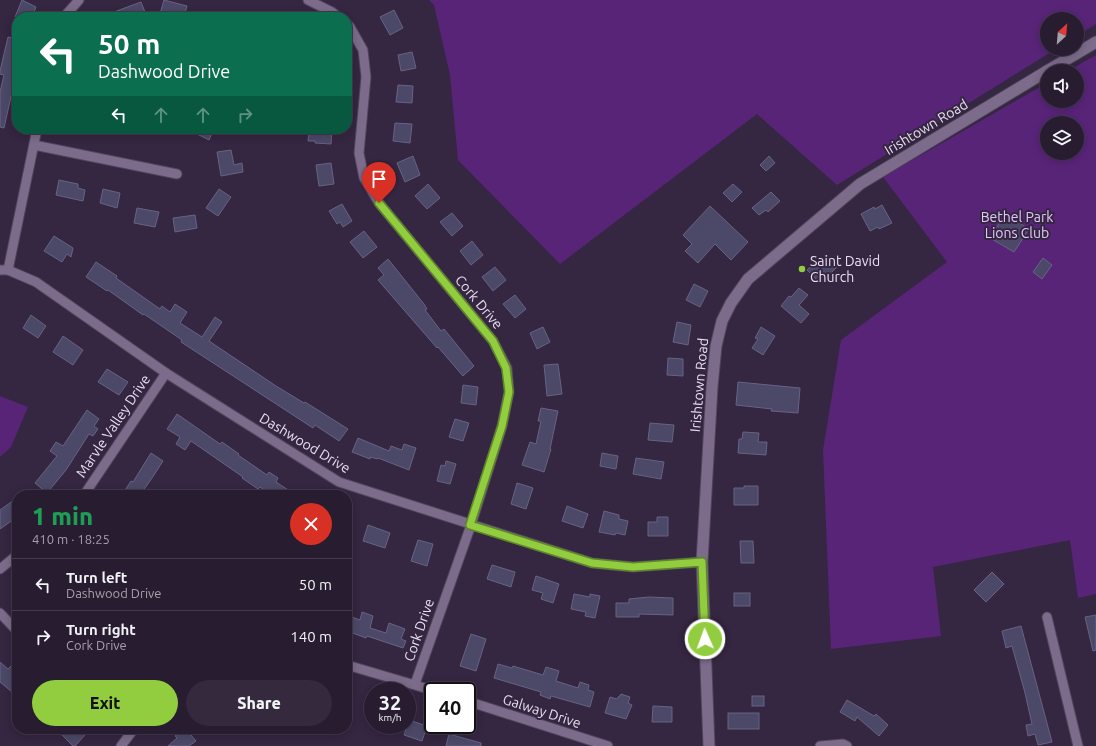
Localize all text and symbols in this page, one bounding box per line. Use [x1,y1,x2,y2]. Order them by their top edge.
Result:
north arrow [1040,12,1084,56]
map controls [1040,12,1084,160]
icon: left [32,28,84,80]
text: 50 m [98,28,160,59]
text: Dashwood Drive [98,61,230,81]
button: sound [1040,64,1084,108]
street label: Irishtown Road [881,96,971,158]
icon: left [108,104,130,126]
icon: ahead [150,104,172,126]
icon: ahead [192,104,214,126]
icon: right [234,104,256,126]
button: layers [1040,116,1084,160]
pin [362,162,396,203]
icon: arrive [368,168,390,190]
park label: Bethel Park Lions Club [981,209,1053,241]
place label: Saint David Church [810,253,880,285]
marker: Saint David Church [797,264,807,274]
street label: Cork Drive [452,272,506,332]
street label: Irishtown Road [687,337,711,433]
street label: Marvle Valley Drive [73,372,153,480]
street label: Dashwood Drive [257,410,353,476]
text: 1 min [32,503,93,530]
button: close [290,503,332,545]
text: 410 m · 18:25 [32,532,110,546]
text: Turn left [66,569,127,586]
icon: left [32,574,54,596]
text: 50 m [299,576,332,593]
text: Dashwood Drive [66,586,162,600]
street label: Cork Drive [401,596,437,664]
position arrow [684,618,726,660]
text: Turn right [66,621,136,638]
icon: right [32,626,54,648]
text: 140 m [290,628,332,645]
text: Cork Drive [66,638,127,652]
button: Exit [32,680,178,726]
button: Share [186,680,332,726]
speed limit sign: 40 [424,682,476,734]
text: 32 [379,691,401,714]
street label: Galway Drive [501,691,583,731]
text: km/h [378,712,402,723]

